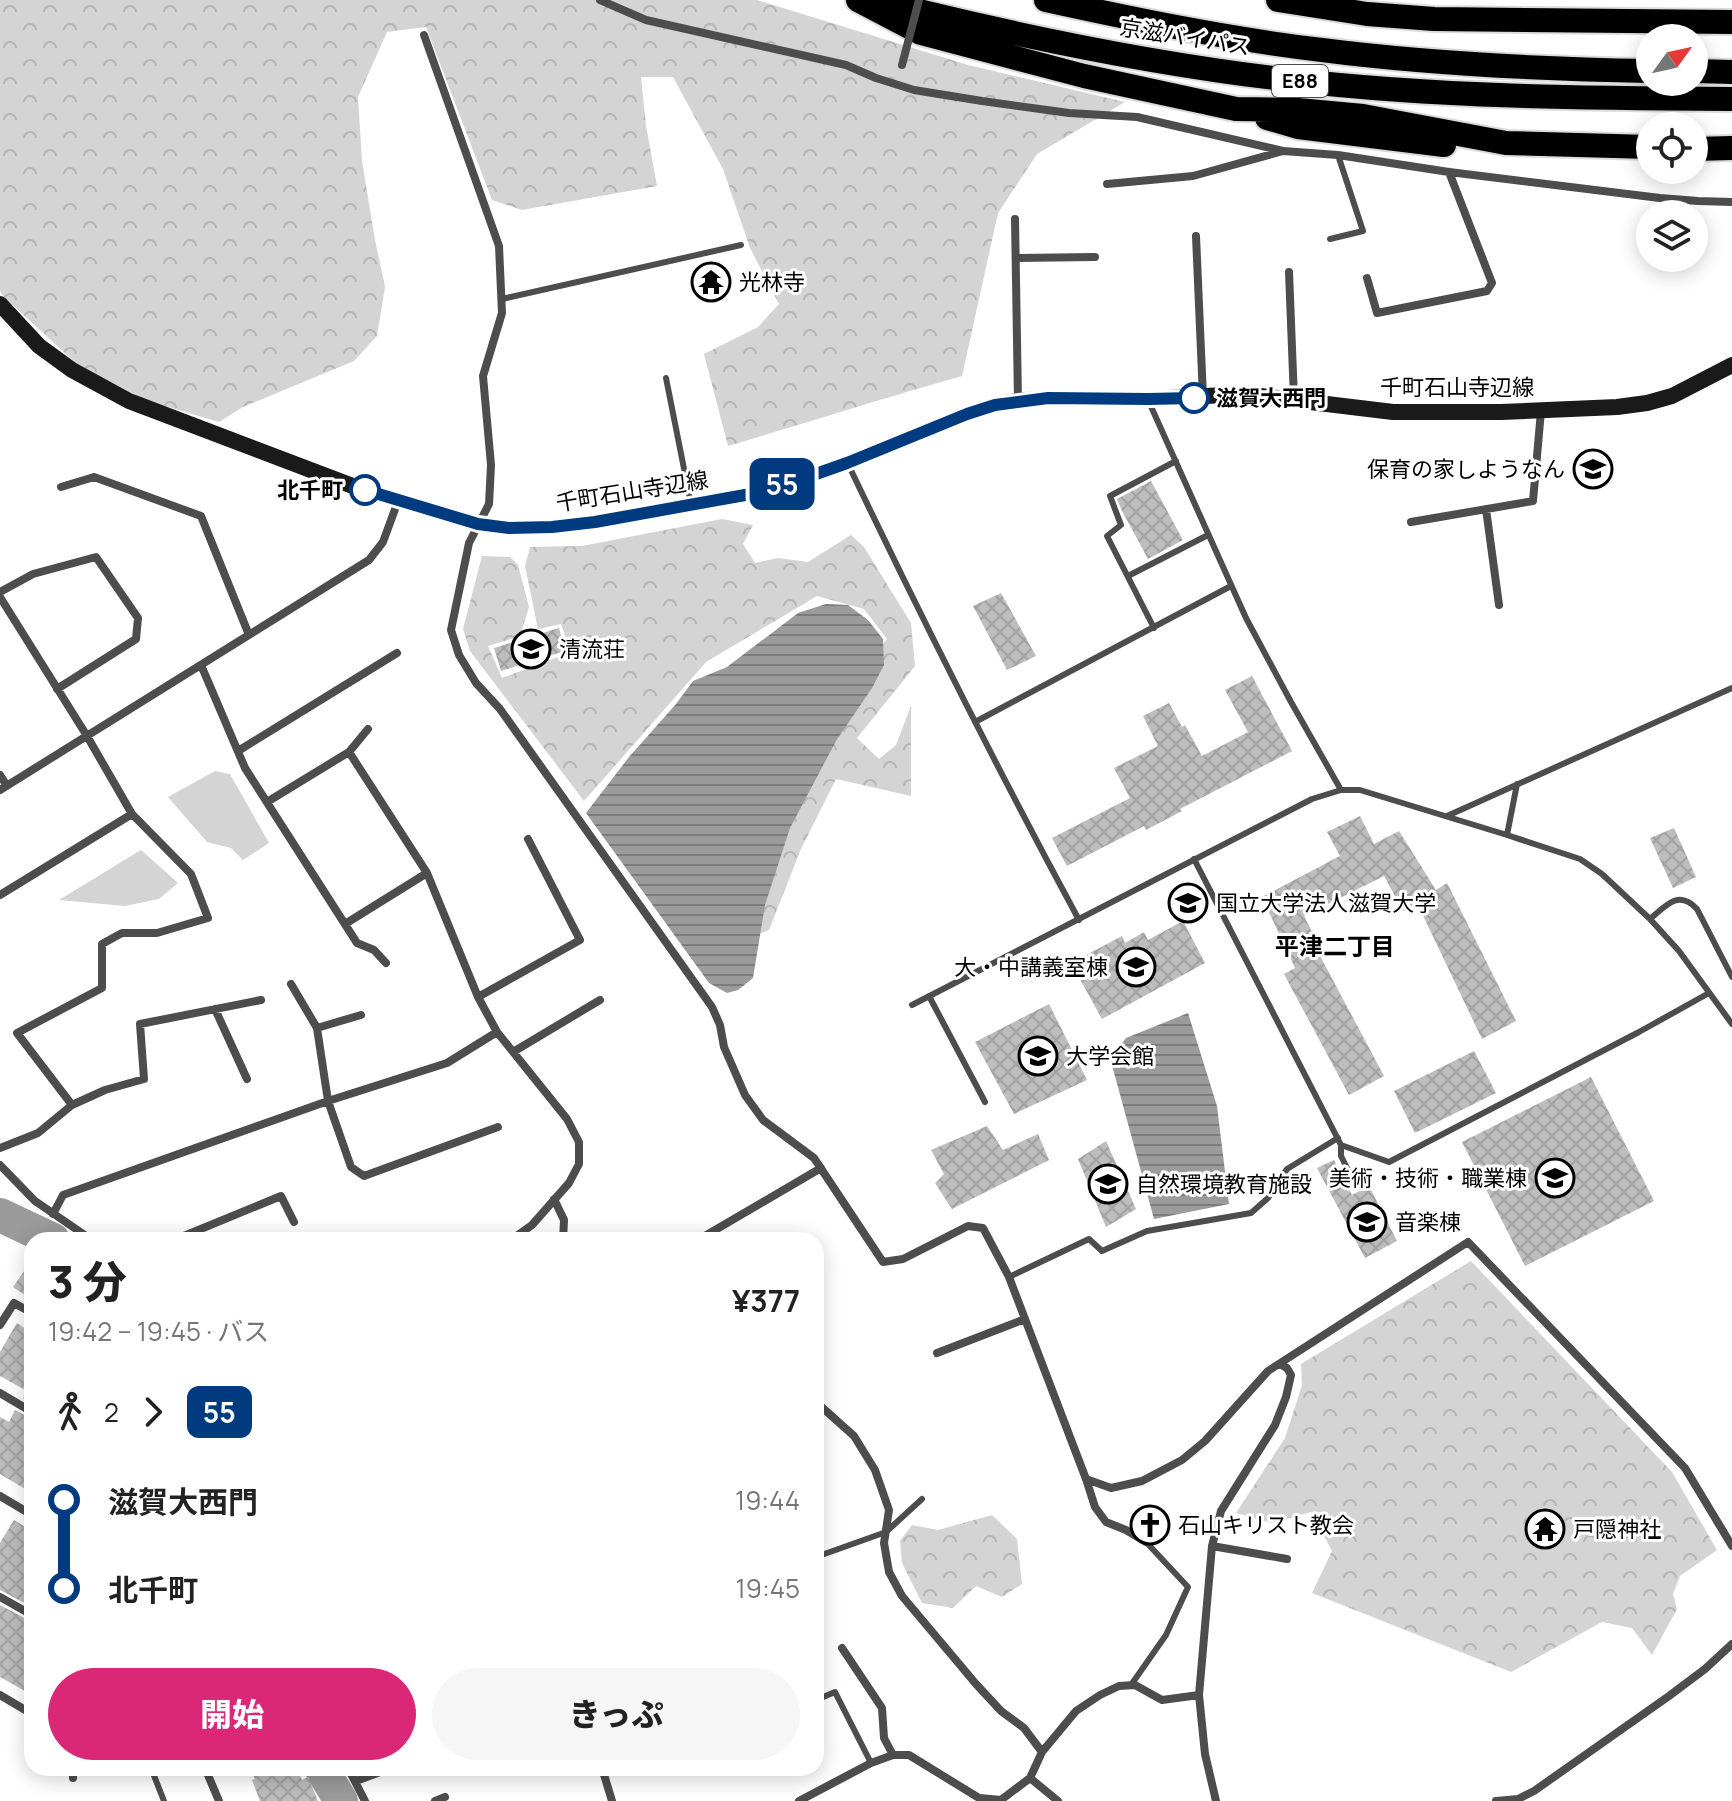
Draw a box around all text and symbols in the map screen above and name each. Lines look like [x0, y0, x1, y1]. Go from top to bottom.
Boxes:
street label: 京滋バイパス [1118, 12, 1252, 62]
north arrow [1636, 24, 1708, 96]
map controls [1636, 24, 1708, 272]
road number: E88 [1272, 65, 1328, 97]
button: locate [1636, 112, 1708, 184]
button: layers [1636, 200, 1708, 272]
temple icon: 光林寺 [690, 261, 732, 303]
place label: 光林寺 [739, 267, 805, 297]
street label: 千町石山寺辺線 [1380, 372, 1534, 402]
marker: 滋賀大西門 [1179, 383, 1209, 413]
place label: 滋賀大西門 [1216, 383, 1326, 413]
school or university icon: 保育の家しようなん [1572, 448, 1614, 490]
place label: 保育の家しようなん [1367, 454, 1565, 484]
line badge: 55 [746, 458, 818, 510]
street label: 千町石山寺辺線 [554, 464, 710, 518]
text: 55 [766, 465, 798, 503]
place label: 北千町 [277, 475, 343, 505]
marker: 北千町 [350, 475, 380, 505]
school or university icon: 清流荘 [510, 628, 552, 670]
place label: 清流荘 [559, 634, 625, 664]
school or university icon: 国立大学法人滋賀大学 [1167, 882, 1209, 924]
place label: 国立大学法人滋賀大学 [1216, 888, 1436, 918]
district label: 平津二丁目 [1275, 929, 1395, 962]
school or university icon: 大・中講義室棟 [1115, 946, 1157, 988]
place label: 大・中講義室棟 [954, 952, 1108, 982]
school or university icon: 大学会館 [1017, 1035, 1059, 1077]
place label: 大学会館 [1066, 1041, 1154, 1071]
school or university icon: 美術・技術・職業棟 [1534, 1157, 1576, 1199]
school or university icon: 自然環境教育施設 [1087, 1163, 1129, 1205]
place label: 美術・技術・職業棟 [1329, 1163, 1527, 1193]
place label: 自然環境教育施設 [1136, 1169, 1312, 1199]
school or university icon: 音楽棟 [1346, 1201, 1388, 1243]
place label: 音楽棟 [1395, 1207, 1461, 1237]
text: 3 分 [48, 1251, 127, 1311]
text: ¥377 [732, 1280, 800, 1321]
text: 19:42 – 19:45 · バス [48, 1313, 269, 1349]
icon: walk [48, 1390, 92, 1434]
icon: forward [131, 1390, 175, 1434]
text: 55 [203, 1393, 236, 1431]
text: 2 [104, 1394, 119, 1430]
text: 滋賀大西門 [108, 1481, 258, 1522]
text: 19:44 [735, 1482, 800, 1518]
church icon: 石山キリスト教会 [1129, 1504, 1171, 1546]
temple icon: 戸隠神社 [1524, 1508, 1566, 1550]
place label: 石山キリスト教会 [1178, 1510, 1354, 1540]
place label: 戸隠神社 [1573, 1514, 1661, 1544]
text: 北千町 [108, 1569, 198, 1610]
text: 19:45 [736, 1570, 800, 1606]
button: 開始 [48, 1668, 416, 1760]
button: きっぷ [432, 1668, 800, 1760]

